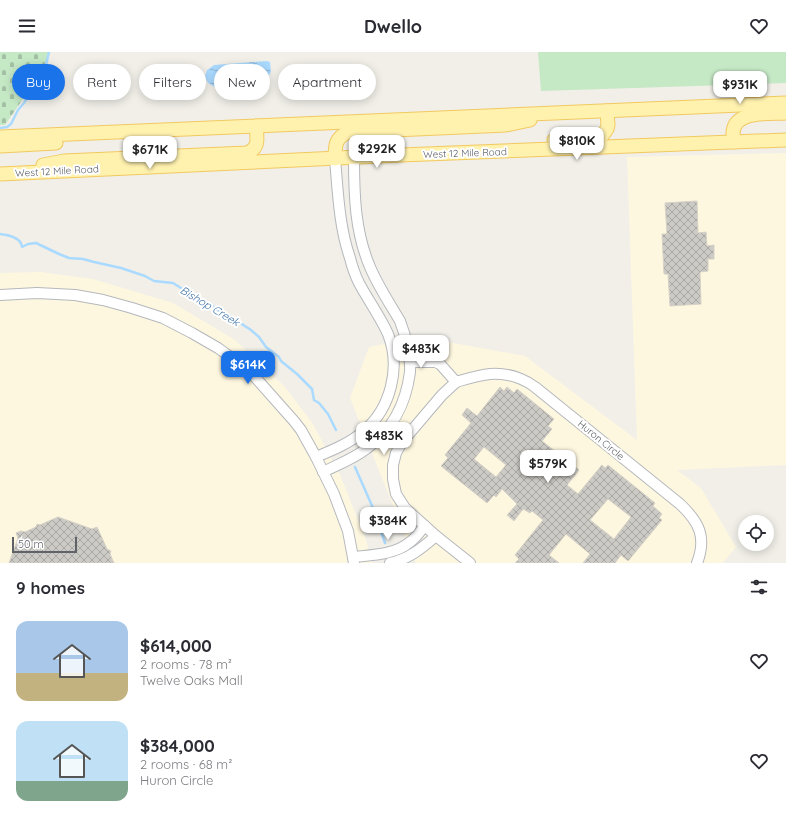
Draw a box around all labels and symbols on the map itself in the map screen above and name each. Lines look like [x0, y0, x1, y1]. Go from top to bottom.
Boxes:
pin: $931K [712, 71, 768, 105]
pin: $810K [549, 127, 605, 161]
pin: $292K [349, 135, 405, 169]
pin: $671K [122, 136, 178, 170]
street label: West 12 Mile Road [423, 145, 507, 161]
street label: West 12 Mile Road [15, 162, 99, 180]
water label: Bishop Creek [178, 283, 243, 330]
pin: $483K [393, 335, 449, 369]
pin: $614K [220, 351, 276, 385]
street label: Huron Circle [575, 417, 627, 463]
pin: $483K [356, 422, 412, 456]
pin: $579K [520, 450, 576, 484]
pin: $384K [360, 507, 416, 541]
scale bar [12, 535, 77, 554]

